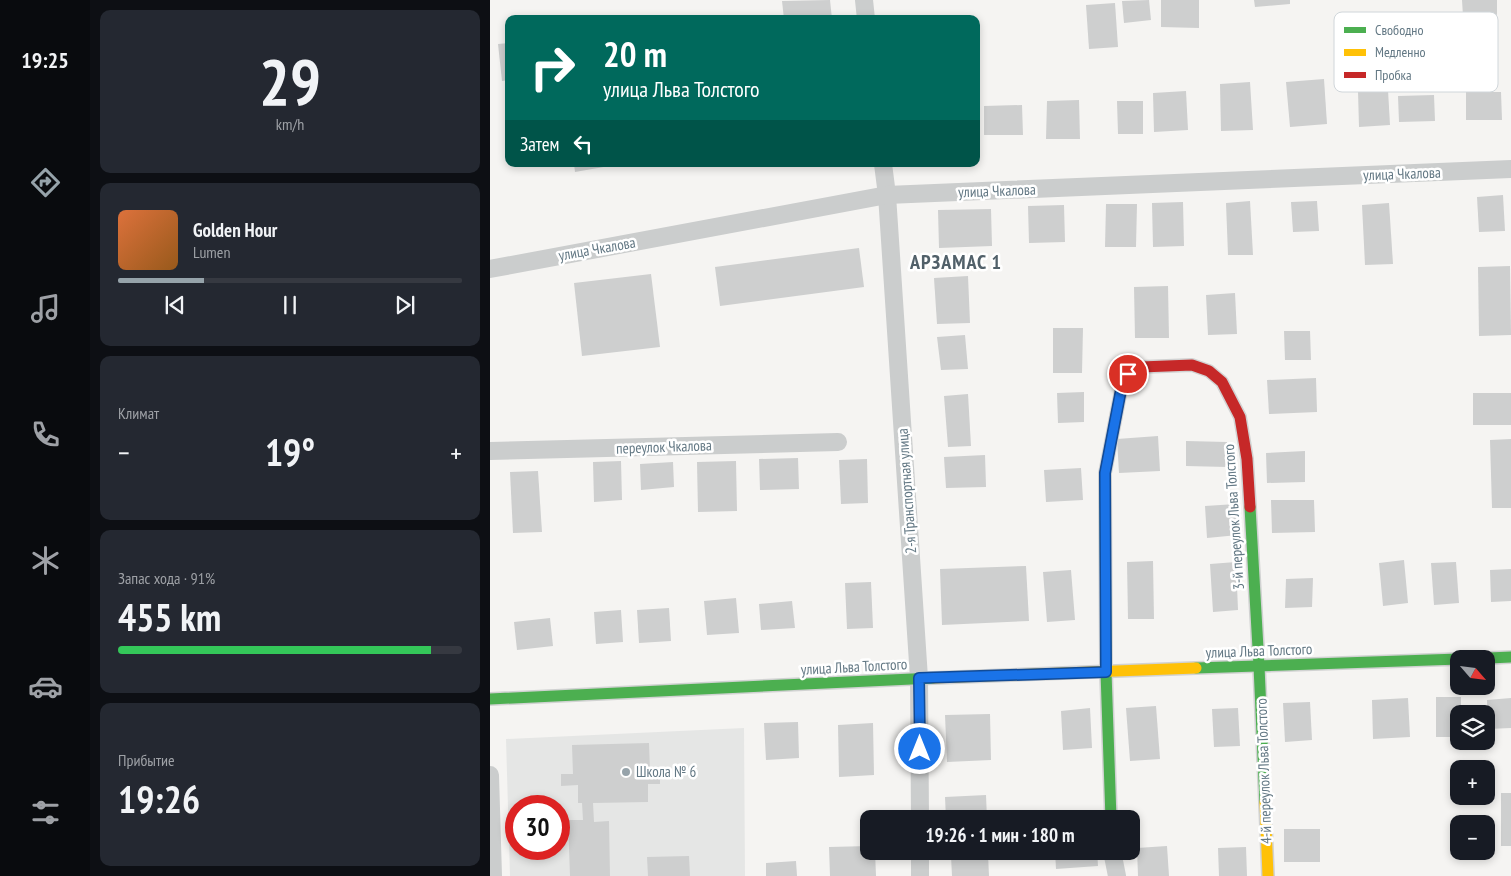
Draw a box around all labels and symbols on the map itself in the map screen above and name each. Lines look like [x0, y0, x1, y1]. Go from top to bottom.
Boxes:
legend [1334, 12, 1498, 92]
text: Свободно [1375, 21, 1423, 39]
text: Медленно [1375, 43, 1426, 61]
text: Пробка [1375, 66, 1412, 84]
street label: улица Чкалова [1363, 163, 1441, 184]
street label: улица Чкалова [958, 180, 1036, 201]
street label: улица Чкалова [557, 232, 637, 265]
district label: АРЗАМАС 1 [909, 249, 1002, 275]
pin [1107, 353, 1149, 395]
street label: 2-я Транспортная улица [893, 428, 920, 554]
street label: переулок Чкалова [616, 435, 712, 458]
street label: 3-й переулок Льва Толстого [1219, 444, 1248, 590]
street label: улица Льва Толстого [1205, 639, 1313, 662]
north arrow [1450, 650, 1495, 695]
street label: улица Льва Толстого [800, 654, 908, 679]
street label: 4-й переулок Льва Толстого [1251, 698, 1276, 844]
position arrow [893, 722, 945, 774]
place label: Школа № 6 [636, 762, 696, 781]
marker: Школа № 6 [620, 766, 632, 778]
speed limit sign: 30 [505, 795, 570, 860]

